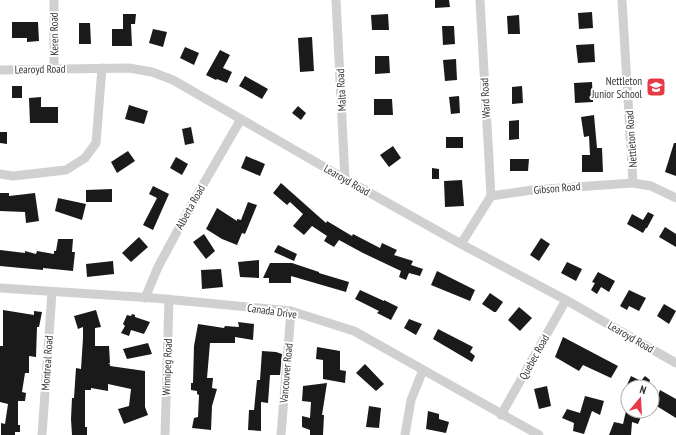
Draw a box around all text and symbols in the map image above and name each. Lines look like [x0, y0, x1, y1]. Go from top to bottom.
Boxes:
street label: Keren Road [47, 12, 61, 56]
street label: Learoyd Road [15, 62, 66, 76]
street label: Malta Road [333, 68, 349, 112]
place label: Nettleton Junior School [591, 74, 642, 101]
school or university icon: Nettleton Junior School [645, 76, 667, 98]
street label: Ward Road [477, 77, 493, 118]
street label: Nettleton Road [622, 110, 640, 168]
street label: Learoyd Road [322, 161, 373, 199]
street label: Gibson Road [533, 179, 581, 197]
street label: Alberta Road [172, 182, 208, 232]
street label: Canada Drive [246, 301, 298, 321]
street label: Learoyd Road [606, 318, 657, 356]
street label: Quebec Road [516, 332, 552, 382]
street label: Montreal Road [38, 335, 56, 391]
street label: Winnipeg Road [159, 338, 175, 396]
street label: Vancouver Road [276, 342, 296, 405]
north arrow [620, 379, 660, 419]
text: N [638, 382, 648, 397]

